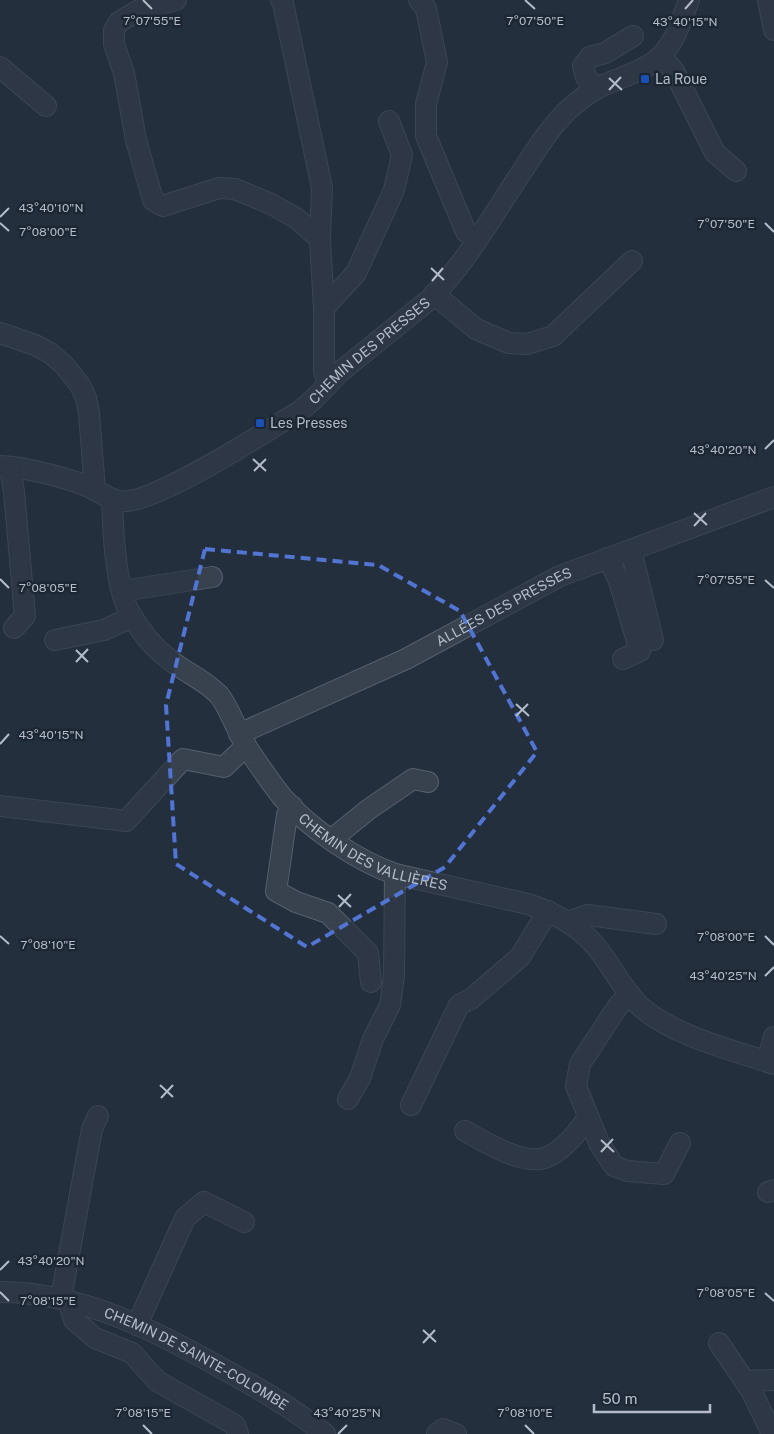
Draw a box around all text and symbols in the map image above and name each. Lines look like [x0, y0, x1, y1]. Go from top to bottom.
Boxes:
text: 7°07'55"E [123, 14, 181, 28]
text: 7°07'50"E [506, 14, 564, 28]
text: 43°40'15"N [652, 15, 718, 29]
place label: La Roue [655, 71, 707, 87]
marker: La Roue [639, 73, 651, 85]
text: 43°40'10"N [19, 201, 83, 215]
text: 7°07'50"E [697, 217, 755, 231]
text: 7°08'00"E [19, 225, 77, 239]
street label: CHEMIN DES PRESSES [306, 294, 433, 407]
place label: Les Presses [270, 415, 347, 431]
marker: Les Presses [254, 417, 266, 429]
text: 43°40'20"N [689, 443, 757, 457]
street label: ALLÉES DES PRESSES [433, 564, 574, 649]
text: 7°07'55"E [697, 573, 755, 587]
text: 7°08'05"E [19, 581, 77, 595]
text: 43°40'15"N [18, 728, 84, 742]
street label: CHEMIN DES VALLIÈRES [295, 810, 449, 894]
text: 7°08'00"E [697, 930, 755, 944]
text: 7°08'10"E [20, 938, 76, 952]
text: 43°40'25"N [689, 969, 757, 983]
text: 43°40'20"N [17, 1254, 85, 1268]
text: 7°08'05"E [697, 1286, 755, 1300]
text: 7°08'15"E [20, 1294, 76, 1308]
street label: CHEMIN DE SAINTE-COLOMBE [102, 1304, 291, 1413]
scale bar [594, 1382, 710, 1414]
text: 50 m [602, 1390, 637, 1407]
text: 7°08'15"E [115, 1406, 171, 1420]
text: 43°40'25"N [313, 1406, 381, 1420]
text: 7°08'10"E [497, 1406, 553, 1420]

